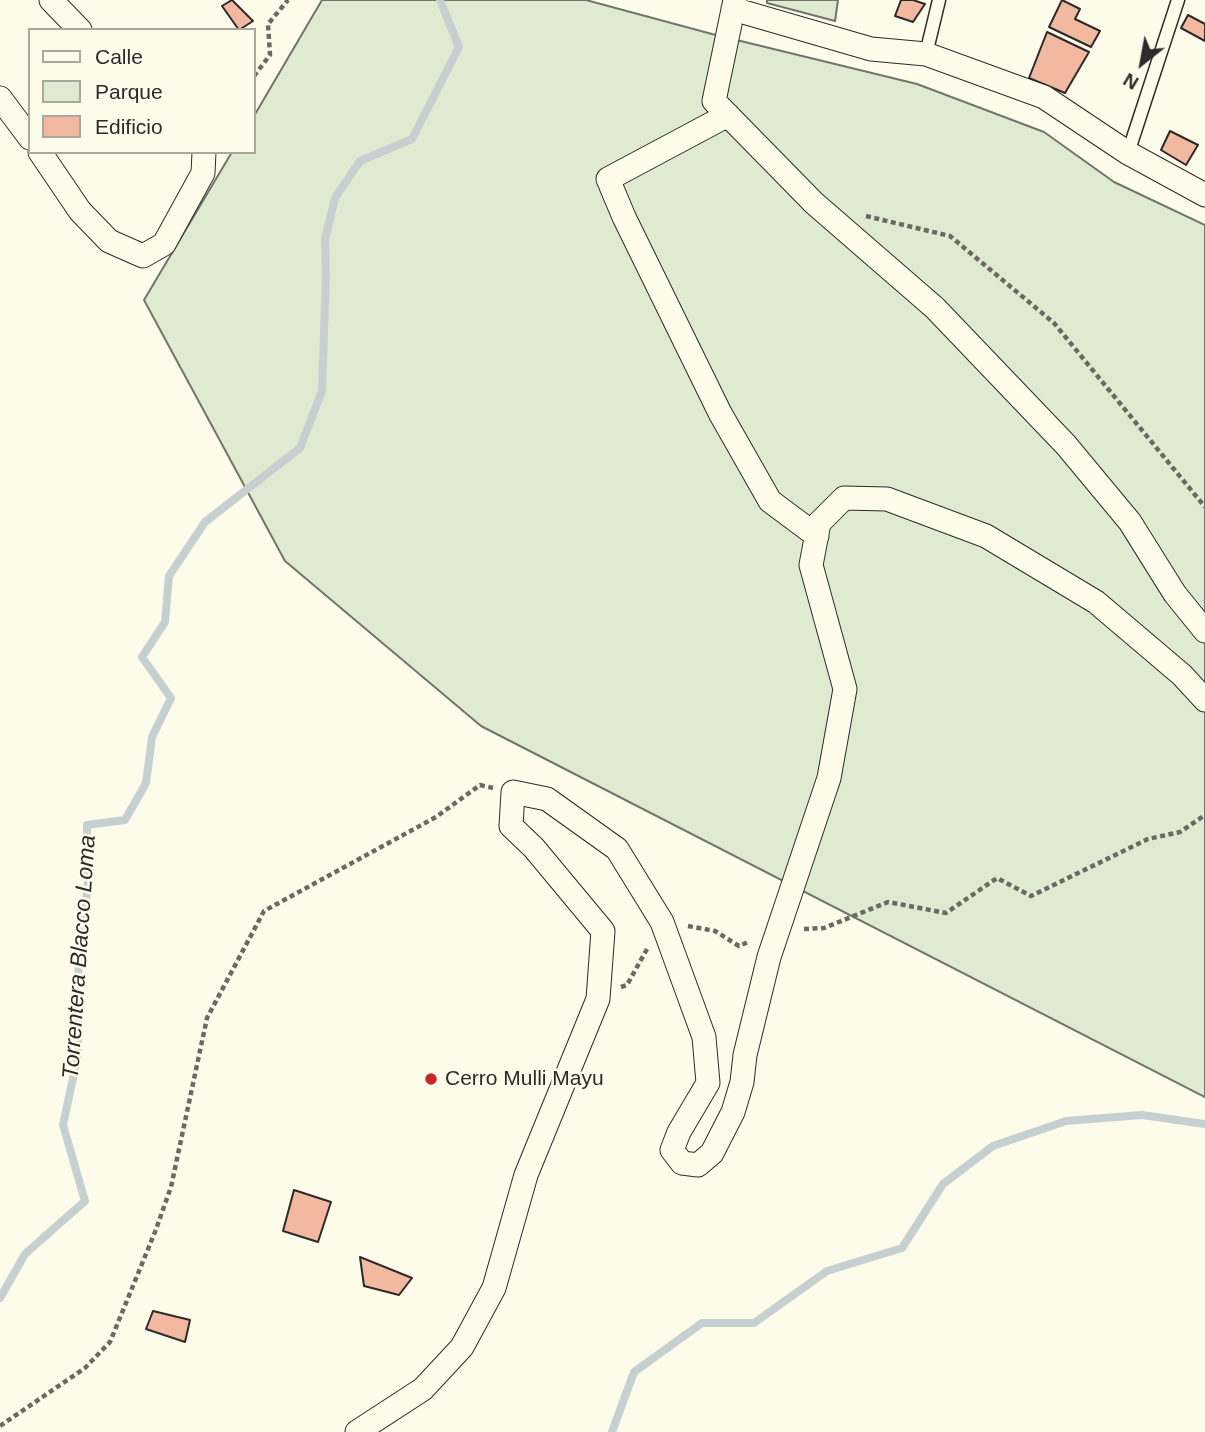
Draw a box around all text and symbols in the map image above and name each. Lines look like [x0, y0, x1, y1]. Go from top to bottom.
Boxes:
legend [28, 28, 256, 154]
north arrow [1107, 28, 1177, 98]
text: Calle [95, 45, 143, 68]
text: N [1120, 69, 1142, 94]
text: Parque [95, 80, 163, 103]
text: Edificio [95, 115, 163, 138]
water label: Torrentera Blacco Loma [58, 834, 102, 1080]
place label: Cerro Mulli Mayu [445, 1066, 604, 1092]
marker: Cerro Mulli Mayu [423, 1071, 439, 1087]

